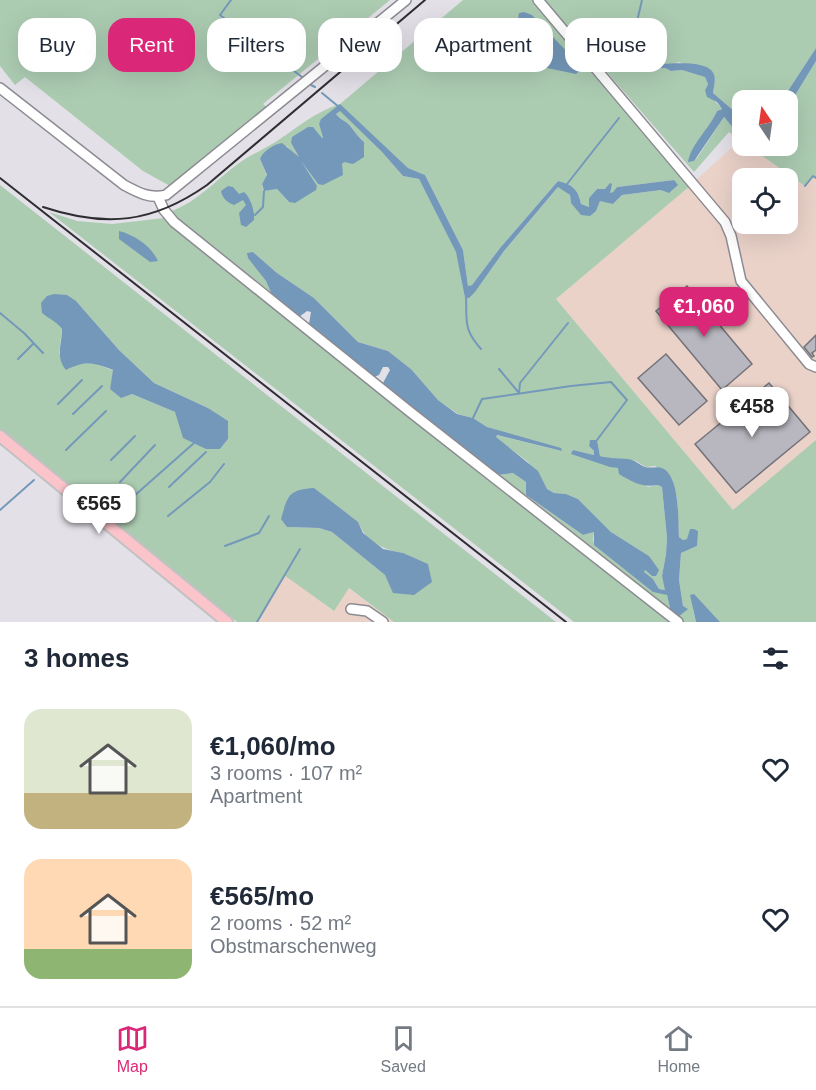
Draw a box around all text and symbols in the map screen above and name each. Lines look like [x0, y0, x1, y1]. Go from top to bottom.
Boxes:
chip: Buy [18, 18, 96, 72]
chip: Rent [108, 18, 195, 72]
chip: Filters [207, 18, 306, 72]
chip: New [318, 18, 402, 72]
chip: Apartment [414, 18, 553, 72]
chip: House [565, 18, 667, 72]
north arrow [732, 90, 798, 156]
map controls [732, 90, 798, 234]
button: locate [732, 168, 798, 234]
pin: €1,060 [655, 287, 753, 338]
text: €1,060 [673, 295, 735, 317]
pin: €458 [716, 387, 788, 438]
text: €458 [730, 395, 774, 417]
pin: €565 [63, 484, 135, 535]
text: €565 [77, 492, 121, 514]
icon: filters [759, 642, 792, 675]
text: 3 homes [24, 643, 130, 673]
text: €1,060/mo [210, 731, 336, 761]
icon: home [72, 733, 144, 805]
icon: heart [759, 753, 792, 786]
text: 3 rooms · 107 m² [210, 762, 362, 784]
text: Apartment [210, 785, 302, 807]
text: €565/mo [210, 881, 314, 911]
icon: home [72, 883, 144, 955]
icon: heart [759, 903, 792, 936]
text: 2 rooms · 52 m² [210, 912, 351, 934]
text: Obstmarschenweg [210, 935, 377, 957]
tab: Map [116, 1022, 149, 1076]
tab: Saved [380, 1022, 426, 1076]
tab: Home [657, 1022, 700, 1076]

